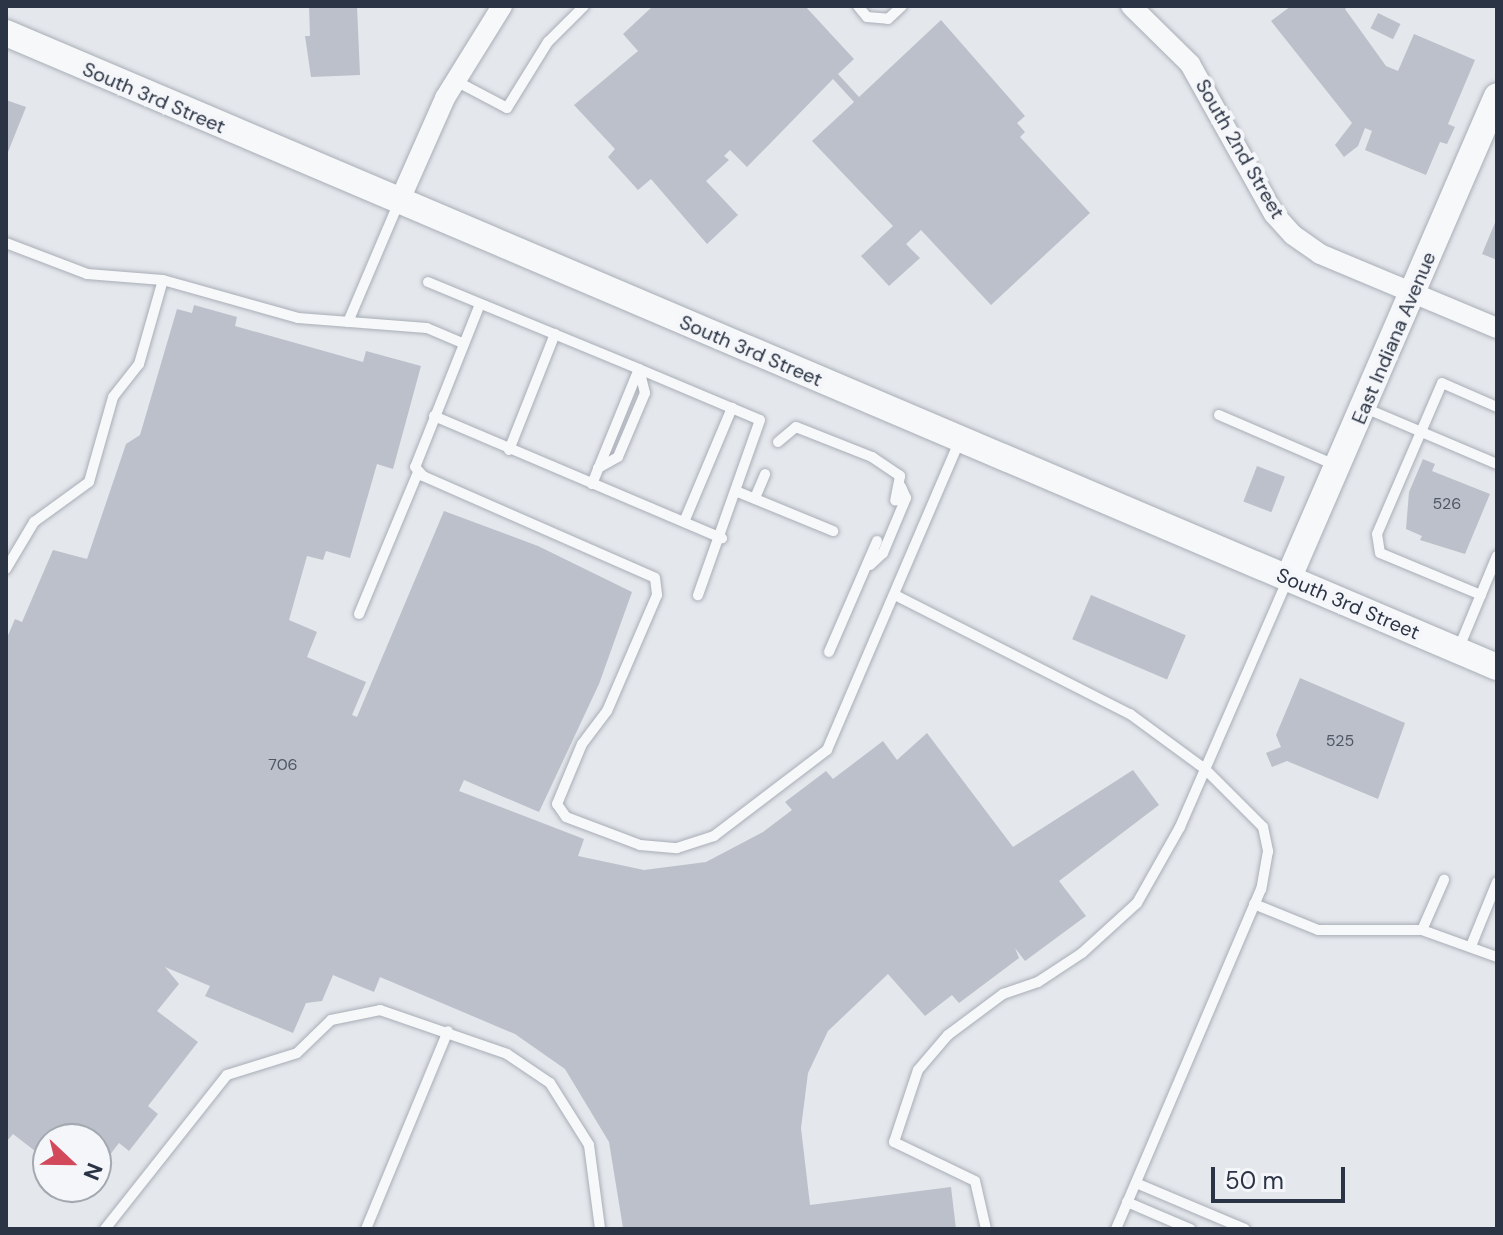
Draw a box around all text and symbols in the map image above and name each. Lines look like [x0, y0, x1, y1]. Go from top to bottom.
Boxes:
street label: South 3rd Street [79, 57, 229, 139]
street label: South 2nd Street [1190, 75, 1290, 223]
street label: East Indiana Avenue [1347, 248, 1441, 428]
street label: South 3rd Street [676, 310, 826, 392]
house number: 526 [1433, 494, 1461, 514]
street label: South 3rd Street [1273, 563, 1423, 645]
house number: 525 [1326, 731, 1354, 751]
house number: 706 [268, 755, 298, 775]
north arrow [32, 1123, 112, 1203]
scale bar [1215, 1151, 1349, 1201]
text: N [76, 1159, 109, 1184]
text: 50 m [1225, 1165, 1284, 1196]

